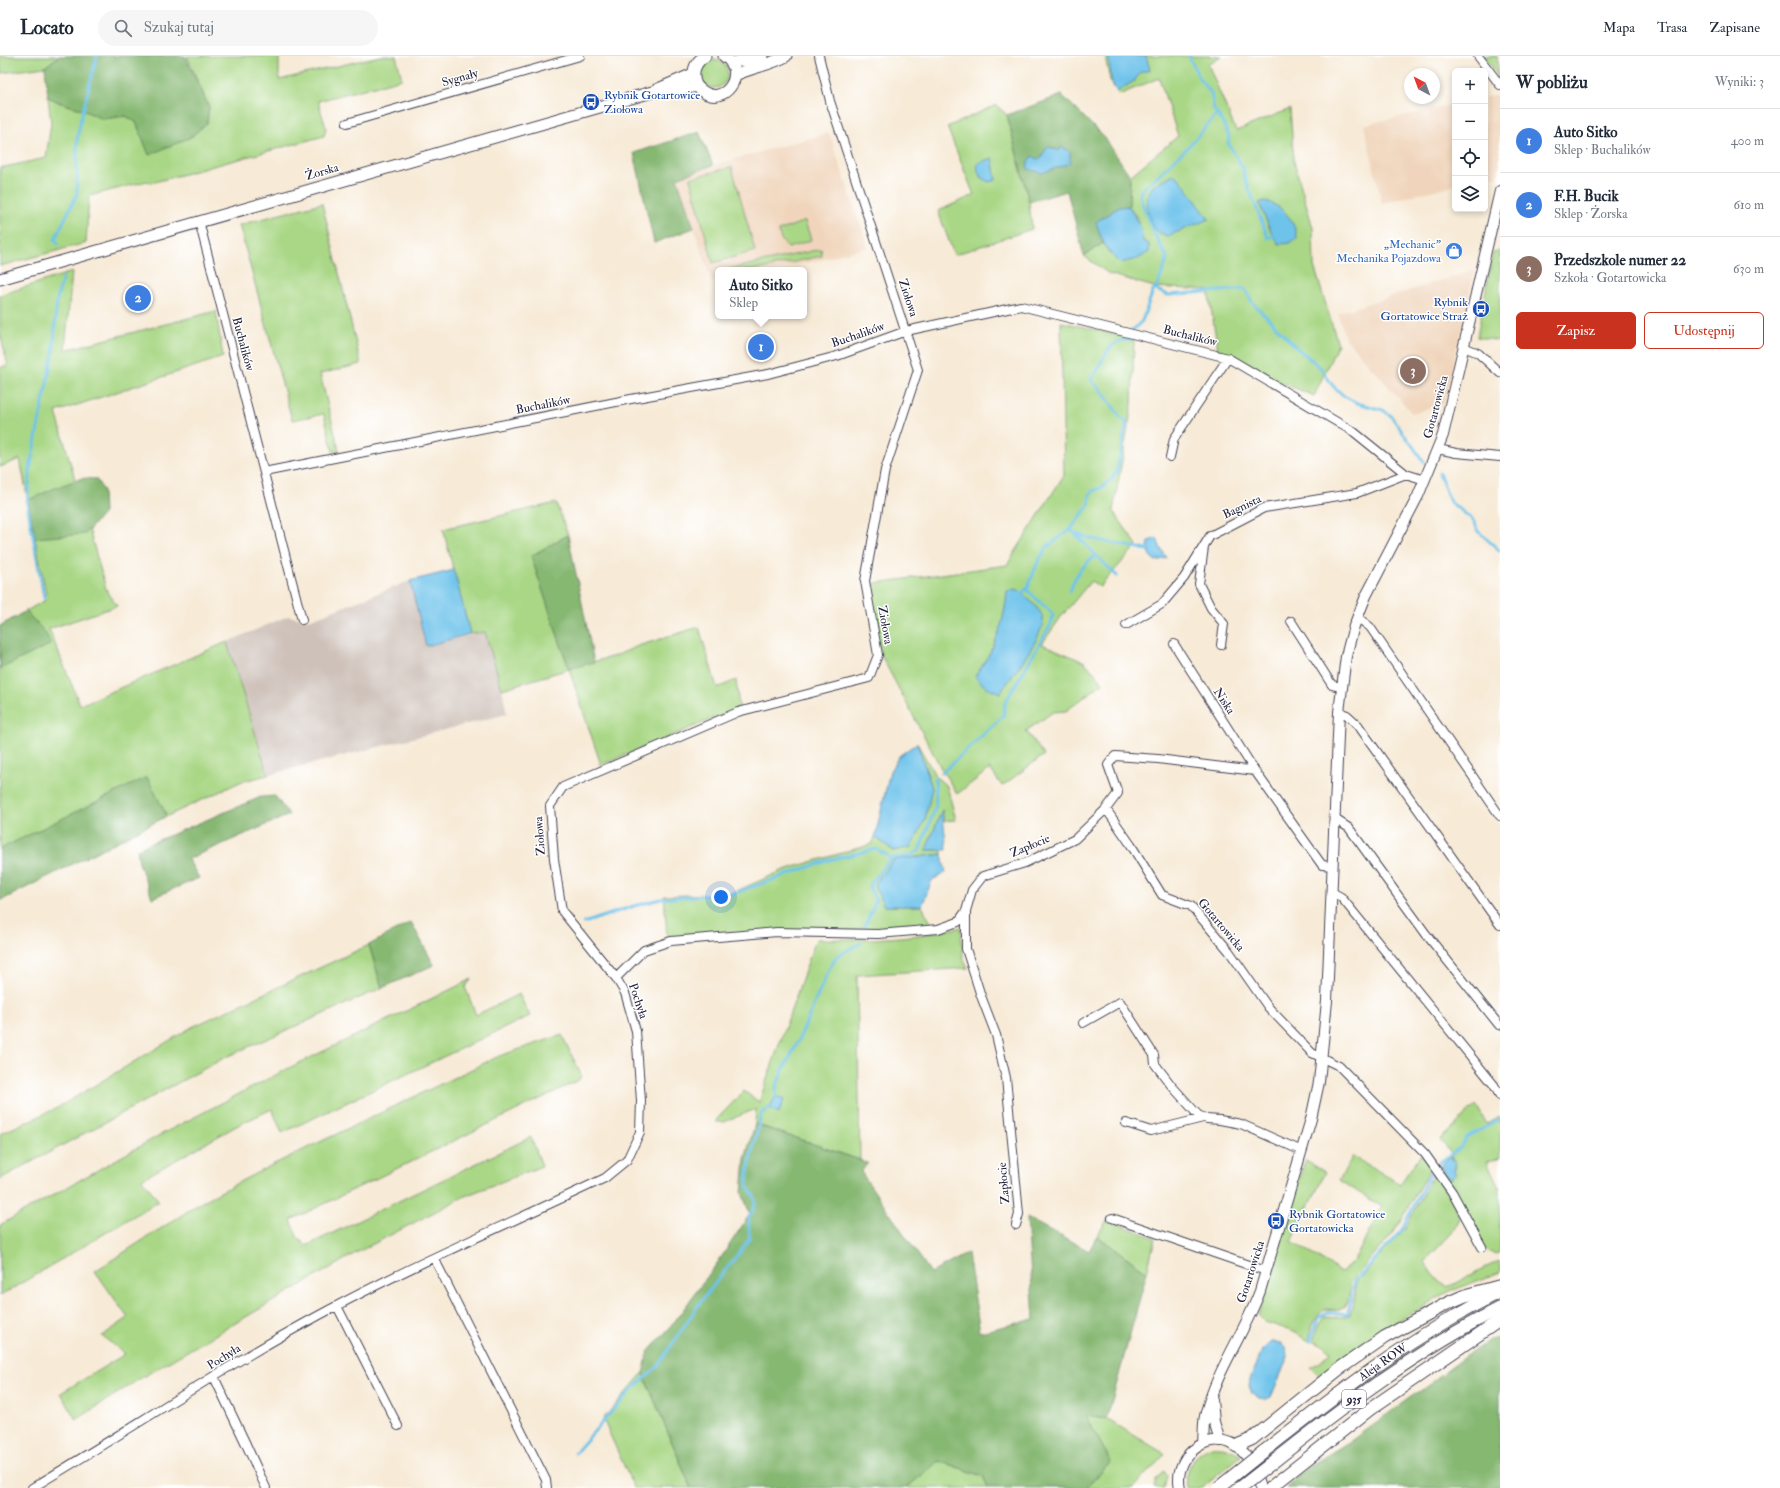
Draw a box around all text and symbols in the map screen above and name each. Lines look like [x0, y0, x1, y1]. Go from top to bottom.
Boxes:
search box [98, 10, 378, 46]
text: Locato [20, 16, 74, 40]
icon: search [112, 17, 134, 39]
text: Szukaj tutaj [144, 18, 214, 37]
text: Mapa [1603, 19, 1635, 36]
text: Trasa [1657, 19, 1687, 36]
text: Zapisane [1709, 19, 1760, 36]
street label: Sygnały [440, 65, 481, 90]
north arrow [1404, 68, 1440, 104]
map controls [1452, 68, 1488, 212]
button: + [1452, 68, 1488, 104]
text: W pobliżu [1516, 72, 1588, 93]
text: Wyniki: 3 [1715, 74, 1764, 90]
place label: Rybnik Gotartowice Ziołowa [604, 88, 700, 117]
bus stop icon: Rybnik Gotartowice Ziołowa [581, 92, 601, 112]
button: − [1452, 104, 1488, 140]
text: Auto Sitko [1554, 123, 1618, 142]
text: 1 [1527, 133, 1531, 149]
text: 400 m [1731, 133, 1764, 149]
button: locate [1452, 140, 1488, 176]
text: Sklep · Buchalików [1554, 142, 1650, 158]
street label: Żorska [303, 159, 341, 184]
button: layers [1452, 176, 1488, 212]
text: F.H. Bucik [1554, 187, 1619, 206]
text: 2 [1526, 197, 1532, 213]
text: 610 m [1733, 197, 1764, 213]
text: Sklep · Żorska [1554, 206, 1628, 222]
place label: „Mechanic” Mechanika Pojazdowa [1336, 237, 1442, 266]
shop icon: „Mechanic” Mechanika Pojazdowa [1444, 241, 1464, 261]
text: Przedszkole numer 22 [1554, 251, 1686, 270]
text: 3 [1527, 261, 1532, 277]
text: 630 m [1733, 261, 1764, 277]
popup [715, 267, 807, 319]
text: Szkoła · Gotartowicka [1554, 270, 1666, 286]
text: Auto Sitko [729, 276, 793, 295]
street label: Ziołowa [895, 277, 921, 320]
pin: 2 [125, 283, 151, 313]
text: Sklep [729, 295, 758, 311]
place label: Rybnik Gortatowice Straż [1381, 295, 1468, 324]
bus stop icon: Rybnik Gortatowice Straż [1471, 299, 1491, 319]
button: Zapisz [1516, 312, 1636, 349]
button: Udostępnij [1644, 312, 1764, 349]
street label: Buchalików [229, 315, 258, 373]
street label: Buchalików [830, 319, 887, 351]
street label: Buchalików [1161, 322, 1219, 350]
pin: 1 [748, 332, 774, 362]
pin: 3 [1400, 356, 1426, 386]
street label: Gotartowicka [1420, 373, 1452, 440]
street label: Buchalików [515, 392, 572, 418]
street label: Bagnista [1220, 491, 1265, 522]
street label: Ziołowa [874, 605, 896, 646]
street label: Niska [1210, 685, 1239, 718]
street label: Ziołowa [531, 815, 549, 856]
street label: Zapłocie [1008, 831, 1052, 861]
your location [711, 887, 731, 907]
street label: Gotartowicka [1194, 895, 1248, 955]
street label: Pochyła [625, 981, 651, 1022]
street label: Zapłocie [995, 1162, 1013, 1204]
place label: Rybnik Gortatowice Gortatowicka [1289, 1207, 1385, 1236]
bus stop icon: Rybnik Gortatowice Gortatowicka [1266, 1211, 1286, 1231]
street label: Gotartowicka [1234, 1238, 1268, 1305]
street label: Aleja ROW [1355, 1339, 1411, 1385]
street label: Pochyła [204, 1340, 244, 1373]
road number: 935 [1342, 1390, 1366, 1408]

